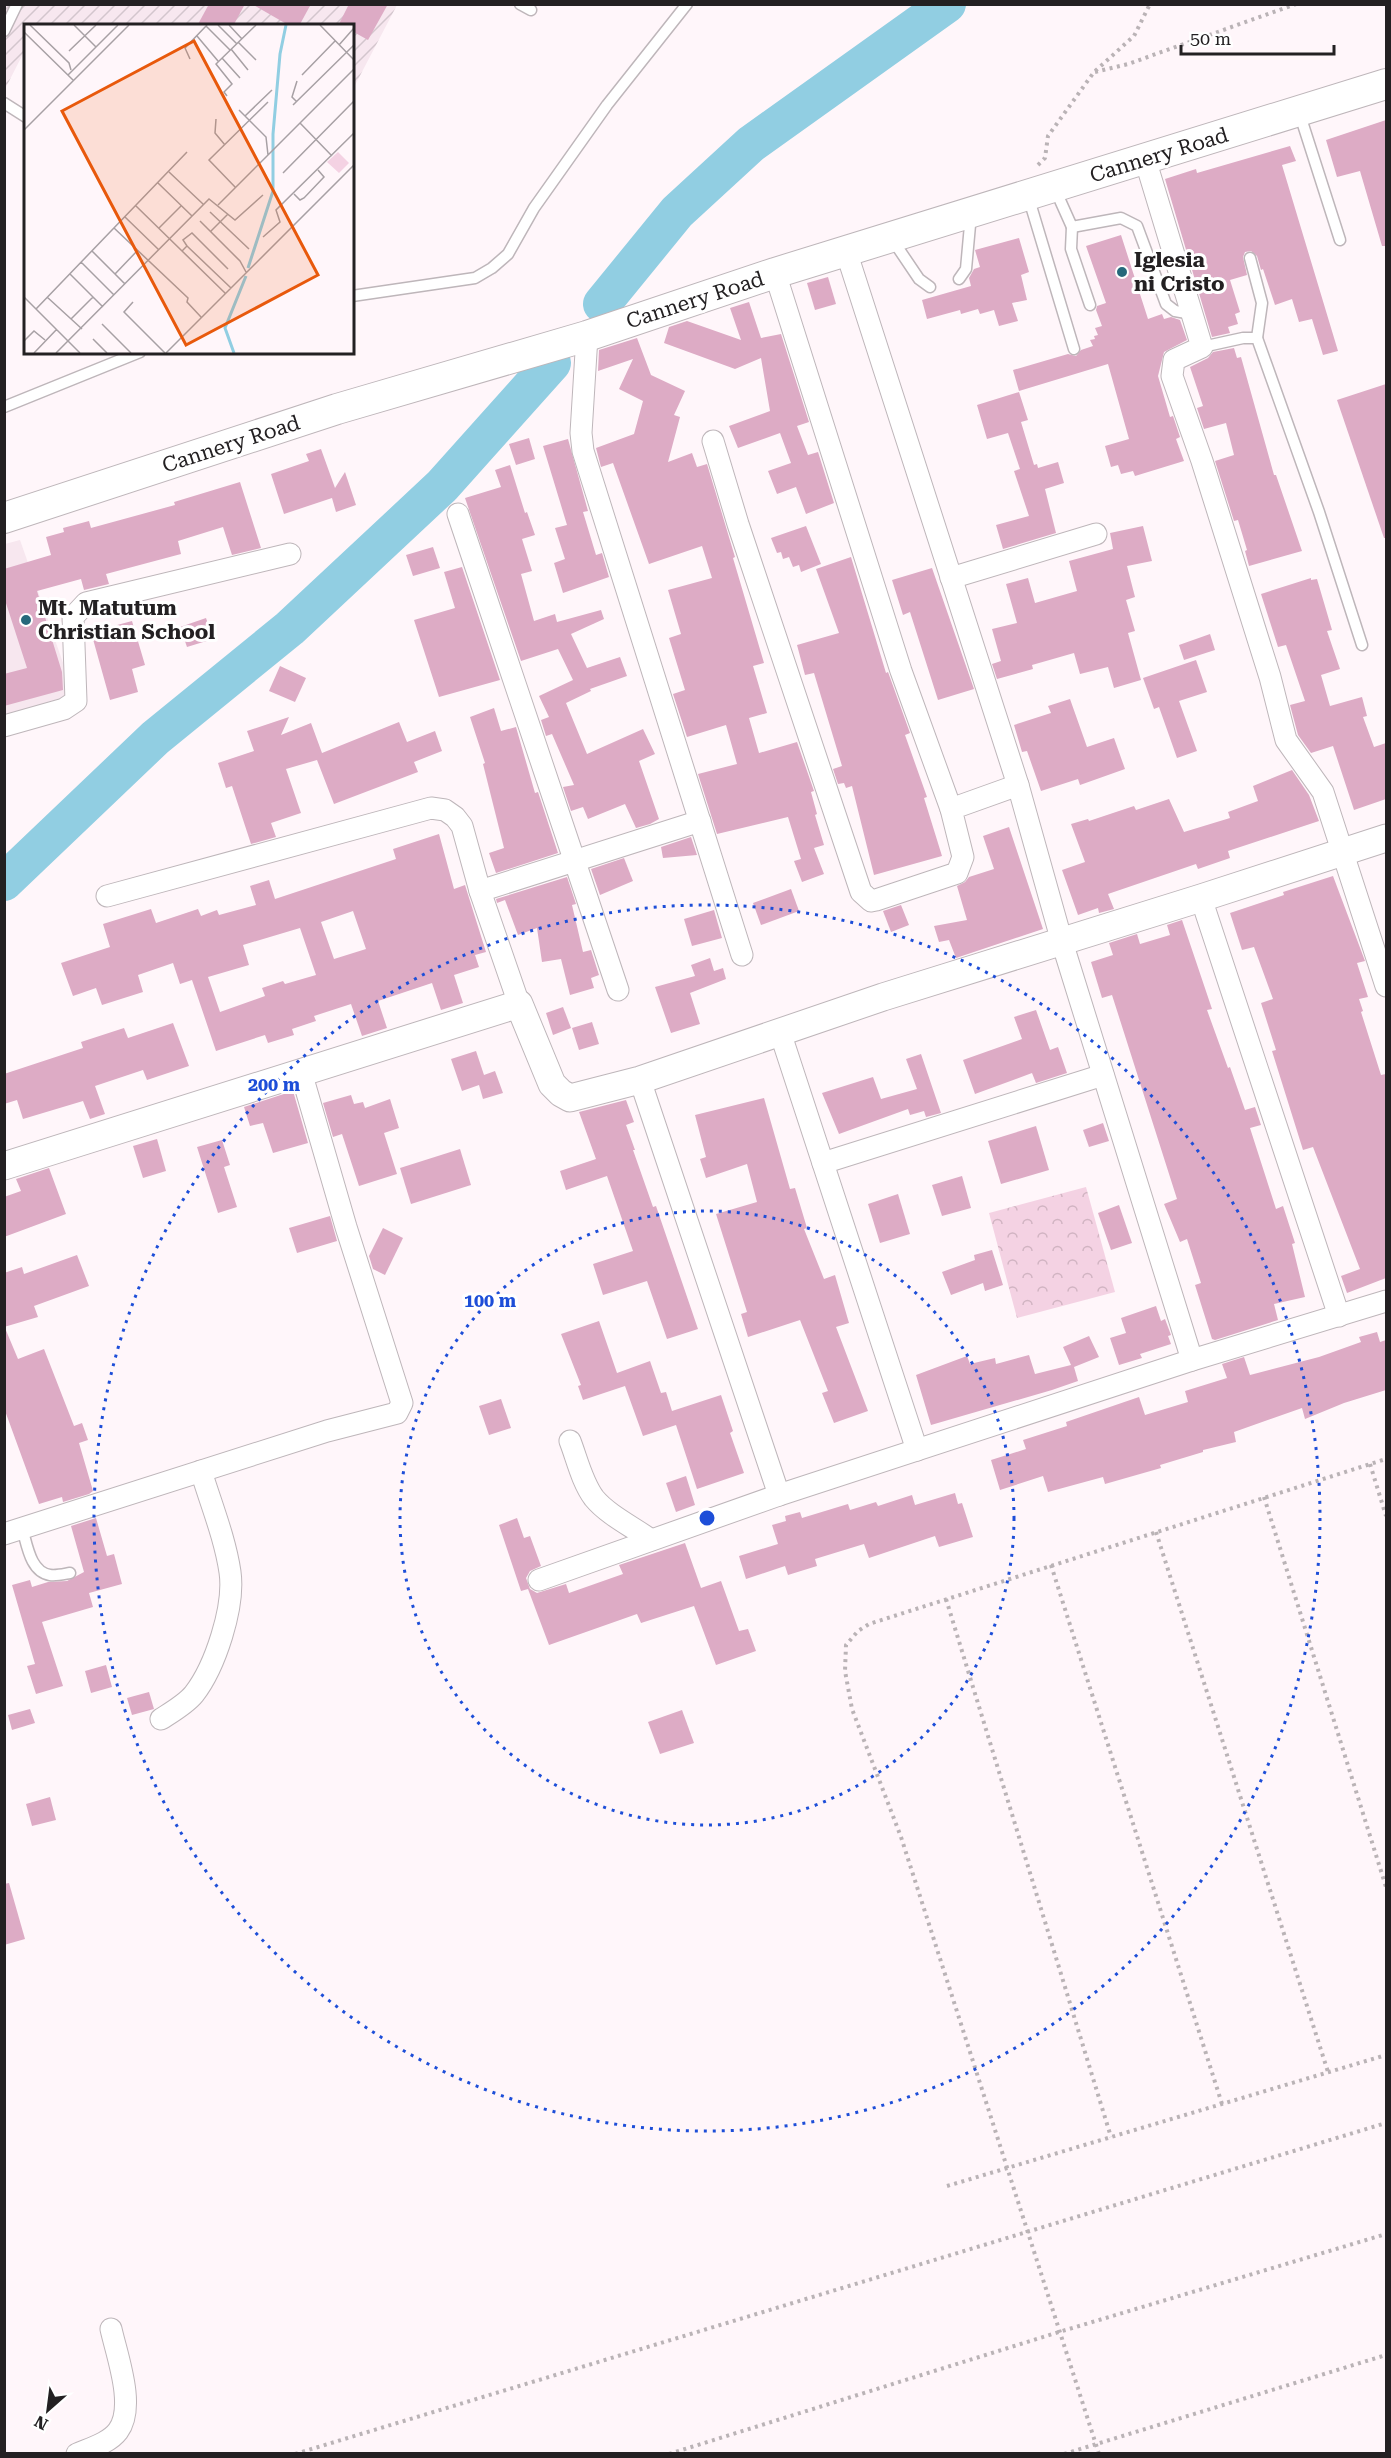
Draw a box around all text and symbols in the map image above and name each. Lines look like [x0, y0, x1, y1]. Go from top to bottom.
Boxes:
scale bar [1181, 18, 1334, 56]
inset map [24, 24, 354, 354]
text: 50 m [1190, 28, 1231, 49]
street label: Cannery Road [1087, 122, 1232, 187]
place label: Iglesia ni Cristo [1134, 248, 1224, 296]
marker: Iglesia ni Cristo [1115, 265, 1129, 279]
street label: Cannery Road [623, 266, 767, 334]
street label: Cannery Road [159, 410, 303, 478]
place label: Mt. Matutum Christian School [38, 596, 215, 644]
marker: Mt. Matutum Christian School [19, 613, 33, 627]
text: 200 m [248, 1074, 301, 1095]
text: 100 m [464, 1290, 517, 1311]
centre of rings [697, 1508, 717, 1528]
north arrow [18, 2380, 78, 2440]
text: N [31, 2412, 51, 2434]

